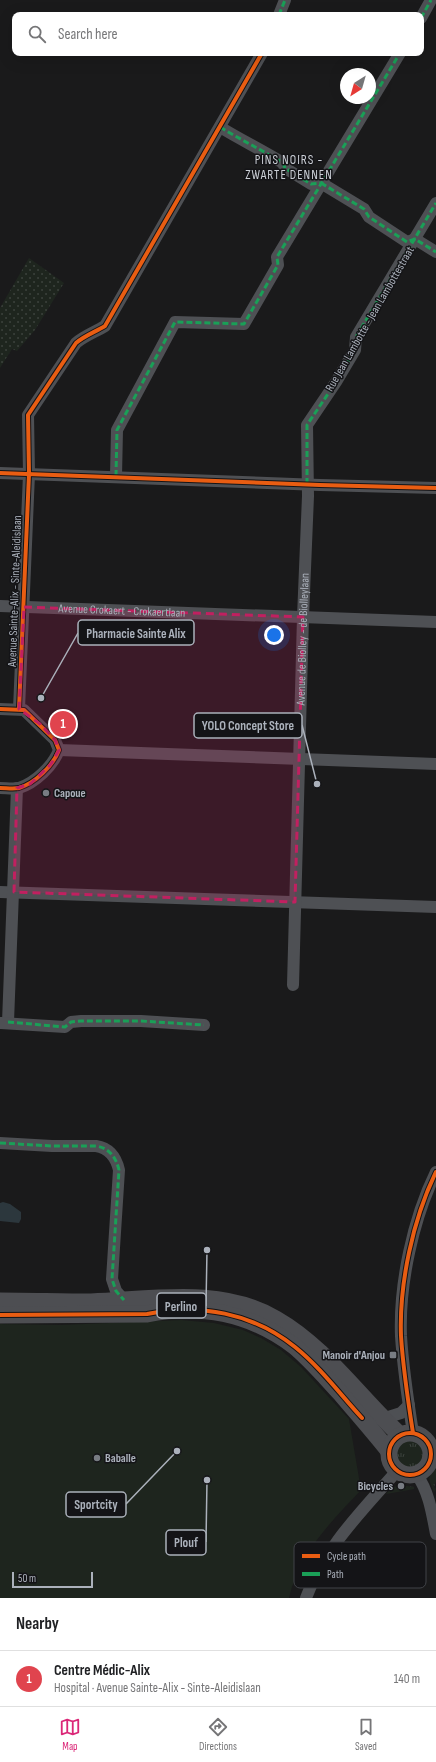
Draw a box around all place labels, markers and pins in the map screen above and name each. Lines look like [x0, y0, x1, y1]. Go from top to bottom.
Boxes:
callout: Pharmacie Sainte Alix [78, 620, 194, 645]
pin: 1 [50, 709, 76, 739]
callout: YOLO Concept Store [194, 713, 302, 738]
place label: Capoue [54, 786, 86, 801]
marker: Capoue [41, 788, 51, 798]
callout: Perlino [157, 1293, 206, 1318]
place label: Manoir d'Anjou [322, 1348, 385, 1363]
marker: Manoir d'Anjou [388, 1350, 398, 1360]
place label: Baballe [105, 1451, 136, 1466]
marker: Baballe [92, 1453, 102, 1463]
place label: Bicycles [358, 1479, 393, 1494]
marker: Bicycles [396, 1481, 406, 1491]
callout: Sportcity [66, 1492, 126, 1517]
callout: Plouf [166, 1530, 206, 1555]

